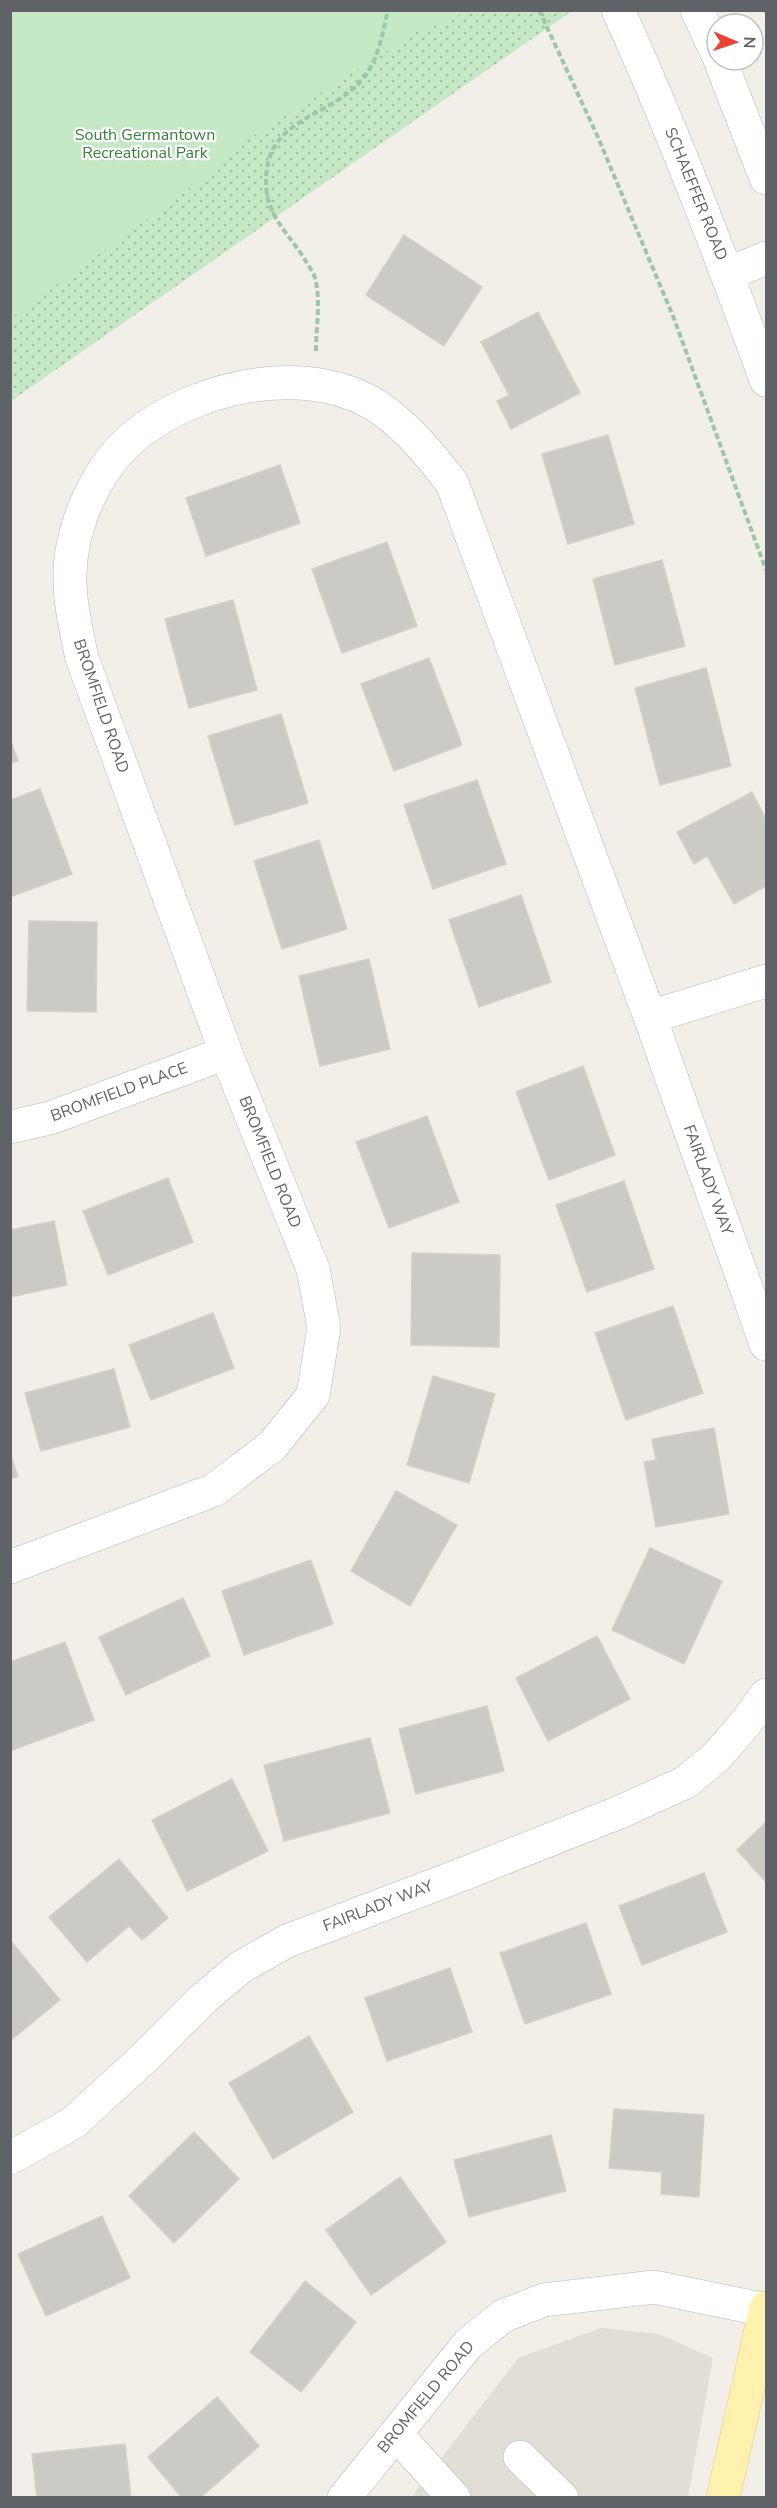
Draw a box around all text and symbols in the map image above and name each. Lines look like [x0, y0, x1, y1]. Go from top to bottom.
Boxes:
north arrow [705, 12, 765, 72]
text: N [738, 36, 760, 49]
park label: South Germantown Recreational Park [75, 124, 215, 164]
street label: SCHAEFFER ROAD [659, 124, 733, 264]
street label: BROMFIELD ROAD [68, 636, 134, 776]
street label: BROMFIELD PLACE [47, 1057, 191, 1127]
street label: BROMFIELD ROAD [233, 1093, 307, 1231]
street label: FAIRLADY WAY [678, 1122, 738, 1239]
street label: FAIRLADY WAY [320, 1875, 437, 1937]
street label: BROMFIELD ROAD [372, 2336, 480, 2458]

